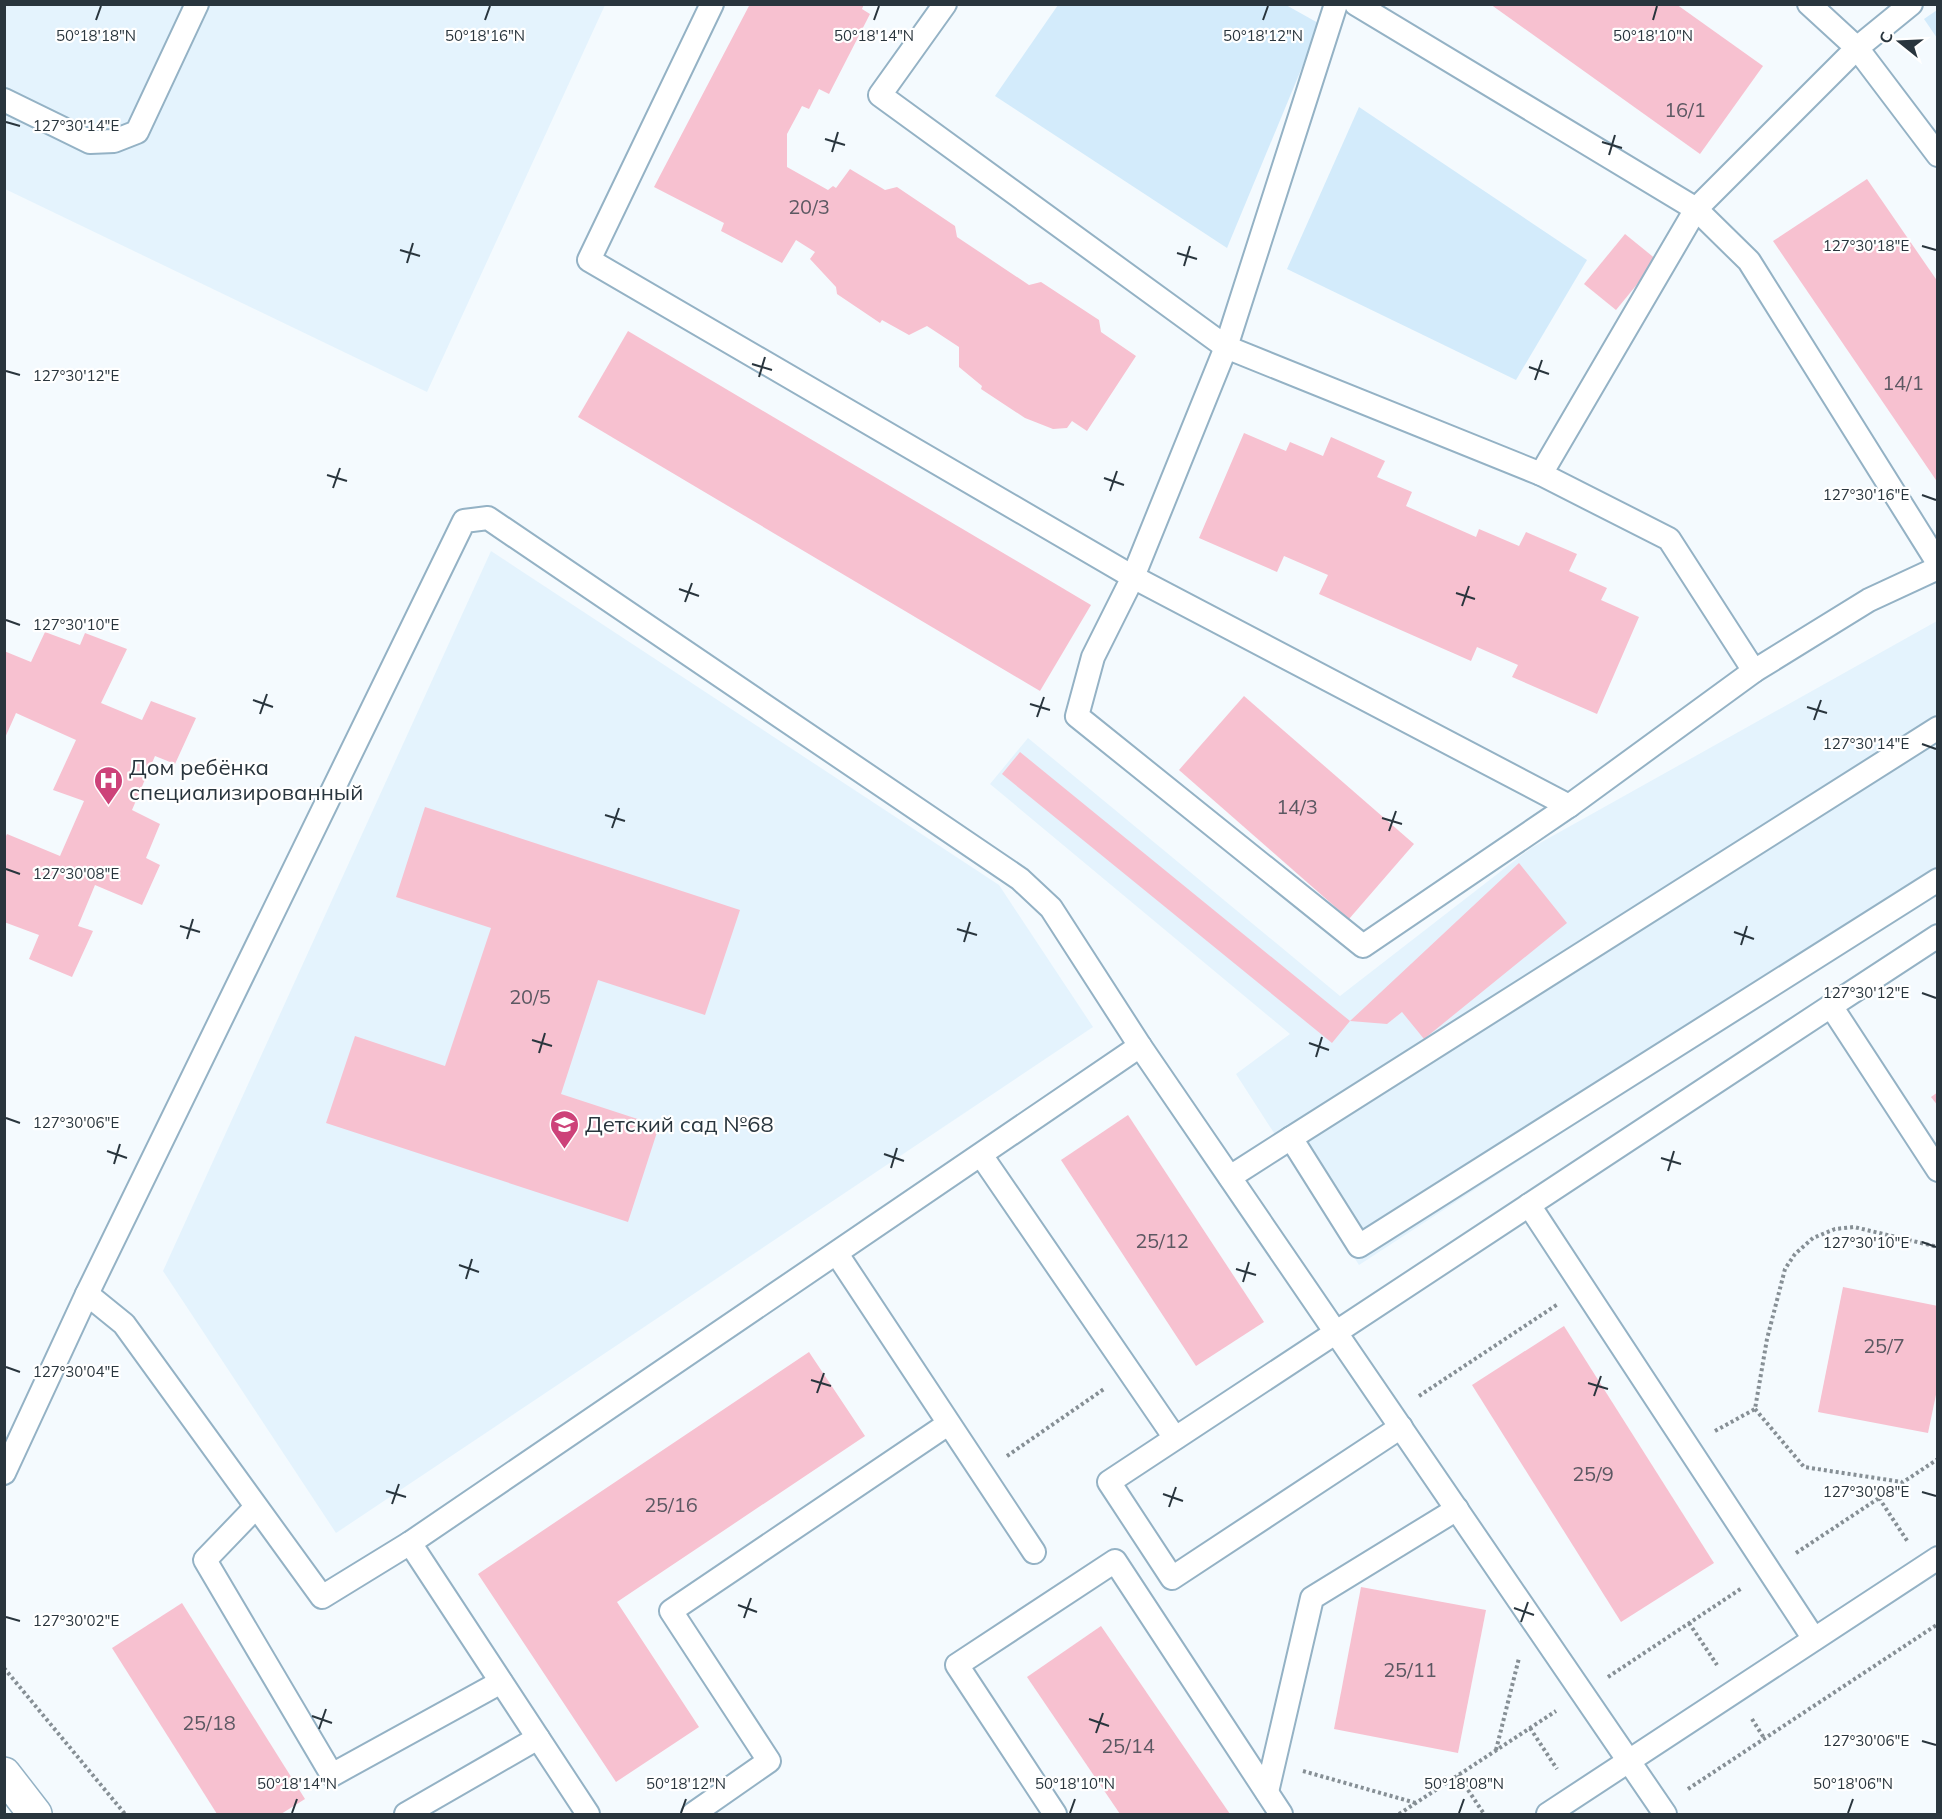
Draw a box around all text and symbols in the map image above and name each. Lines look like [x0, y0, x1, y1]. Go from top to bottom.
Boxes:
north arrow [1870, 12, 1930, 72]
text: 50°18'18"N [56, 26, 136, 45]
text: 50°18'16"N [445, 26, 525, 45]
text: 50°18'14"N [834, 26, 914, 45]
text: 50°18'12"N [1223, 26, 1303, 45]
text: 50°18'10"N [1613, 26, 1693, 45]
text: С [1875, 29, 1897, 46]
house number: 16/1 [1664, 97, 1706, 122]
text: 127°30'14"E [33, 116, 119, 135]
house number: 20/3 [788, 194, 830, 219]
text: 127°30'18"E [1823, 236, 1909, 255]
text: 127°30'12"E [33, 366, 119, 385]
house number: 14/1 [1882, 370, 1924, 395]
text: 127°30'16"E [1823, 485, 1909, 504]
text: 127°30'10"E [33, 615, 119, 634]
text: 127°30'14"E [1823, 734, 1909, 753]
place label: Дом ребёнка специализированный [129, 753, 363, 806]
hospital icon: Дом ребёнка специализированный [92, 764, 124, 806]
house number: 14/3 [1276, 794, 1318, 819]
text: 127°30'08"E [33, 864, 119, 883]
text: 127°30'12"E [1823, 983, 1909, 1002]
house number: 20/5 [509, 984, 551, 1009]
school or university icon: Детский сад №68 [548, 1108, 580, 1150]
place label: Детский сад №68 [585, 1110, 774, 1138]
text: 127°30'06"E [33, 1113, 119, 1132]
house number: 25/12 [1135, 1228, 1189, 1253]
text: 127°30'10"E [1823, 1233, 1909, 1252]
house number: 25/7 [1863, 1333, 1905, 1358]
text: 127°30'04"E [33, 1362, 119, 1381]
house number: 25/9 [1572, 1461, 1614, 1486]
text: 127°30'08"E [1823, 1482, 1909, 1501]
house number: 25/16 [644, 1492, 698, 1517]
text: 127°30'02"E [33, 1611, 119, 1630]
house number: 25/11 [1383, 1657, 1437, 1682]
house number: 25/18 [182, 1710, 236, 1735]
text: 127°30'06"E [1823, 1731, 1909, 1750]
house number: 25/14 [1101, 1733, 1155, 1758]
text: 50°18'14"N [257, 1774, 337, 1793]
text: 50°18'12"N [646, 1774, 726, 1793]
text: 50°18'10"N [1035, 1774, 1115, 1793]
text: 50°18'08"N [1424, 1774, 1504, 1793]
text: 50°18'06"N [1813, 1774, 1893, 1793]

